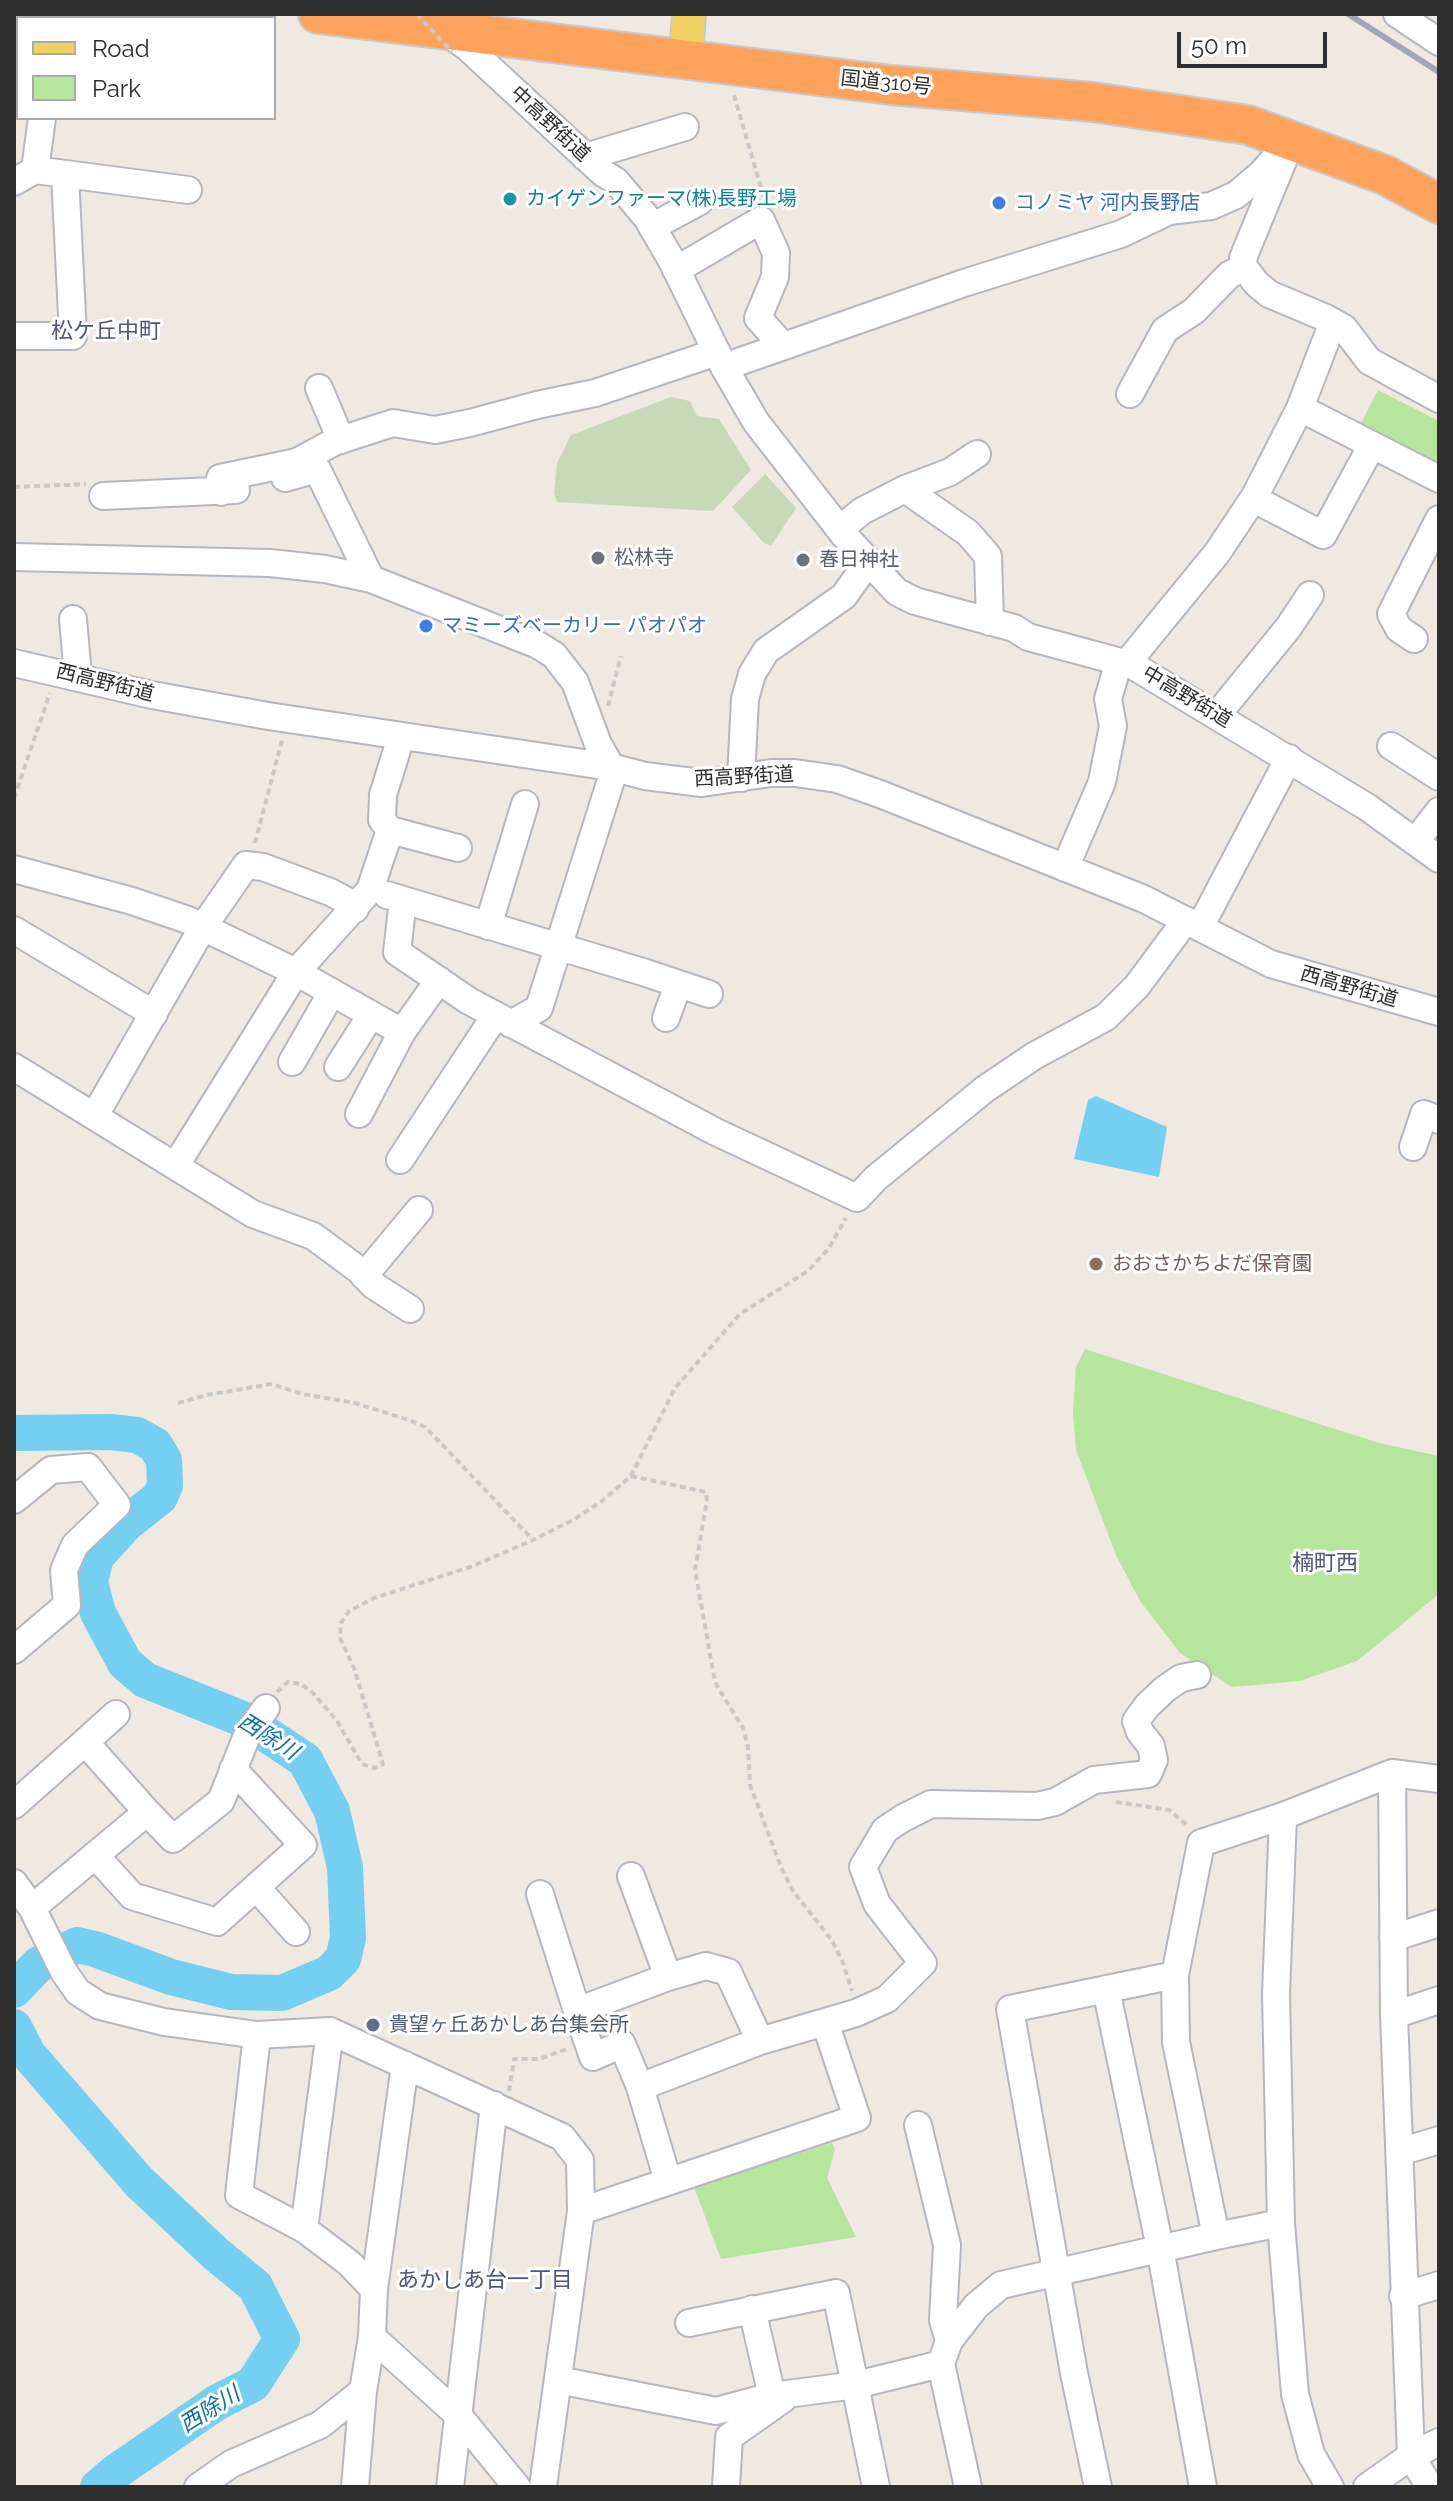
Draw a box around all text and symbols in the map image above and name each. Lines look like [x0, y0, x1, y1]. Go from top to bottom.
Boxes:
legend [16, 16, 276, 120]
scale bar [1181, 16, 1331, 66]
text: 50 m [1191, 31, 1247, 60]
text: Road [92, 34, 150, 63]
street label: 国道310号 [839, 66, 933, 100]
text: Park [92, 74, 141, 103]
street label: 中高野街道 [505, 81, 595, 167]
place label: カイゲンファーマ(株)長野工場 [526, 187, 797, 211]
marker: カイゲンファーマ(株)長野工場 [501, 190, 519, 208]
place label: コノミヤ 河内長野店 [1015, 191, 1200, 215]
marker: コノミヤ 河内長野店 [990, 194, 1008, 212]
district label: 松ケ丘中町 [51, 318, 161, 344]
place label: 松林寺 [614, 546, 674, 570]
place label: 春日神社 [819, 548, 899, 572]
marker: 松林寺 [589, 549, 607, 567]
marker: 春日神社 [794, 551, 812, 569]
place label: マミーズベーカリー パオパオ [442, 614, 707, 638]
marker: マミーズベーカリー パオパオ [417, 617, 435, 635]
street label: 西高野街道 [54, 659, 156, 707]
street label: 中高野街道 [1138, 661, 1236, 733]
street label: 西高野街道 [693, 762, 795, 792]
street label: 西高野街道 [1298, 962, 1400, 1012]
place label: おおさかちよだ保育園 [1112, 1252, 1312, 1276]
marker: おおさかちよだ保育園 [1087, 1255, 1105, 1273]
district label: 楠町西 [1292, 1550, 1358, 1576]
water label: 西除川 [233, 1708, 303, 1766]
place label: 貴望ヶ丘あかしあ台集会所 [389, 2013, 629, 2037]
marker: 貴望ヶ丘あかしあ台集会所 [364, 2016, 382, 2034]
district label: あかしあ台一丁目 [397, 2267, 573, 2293]
water label: 西除川 [175, 2381, 245, 2439]

